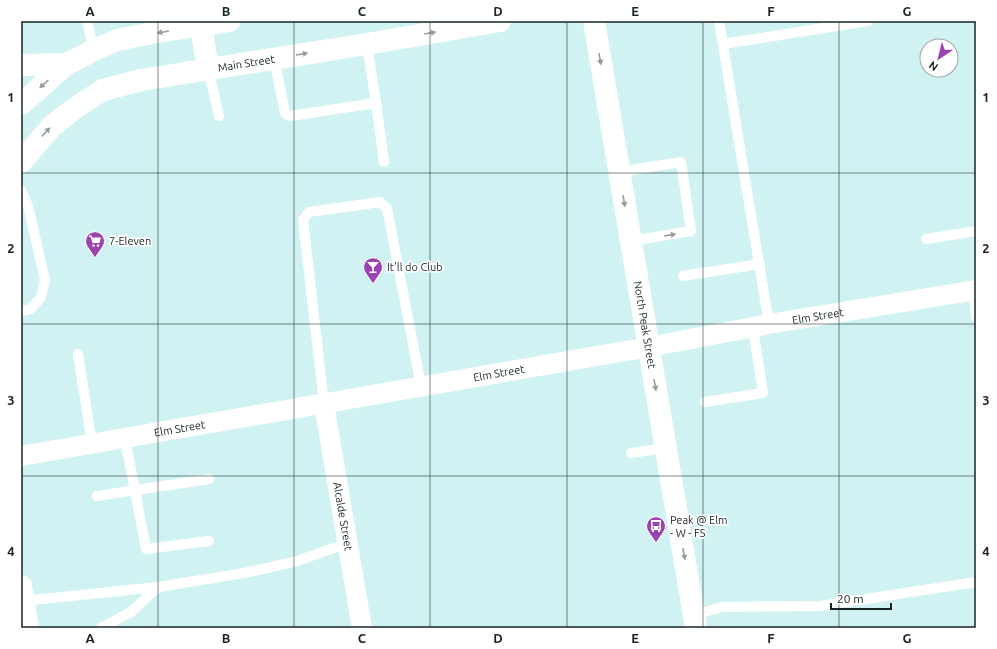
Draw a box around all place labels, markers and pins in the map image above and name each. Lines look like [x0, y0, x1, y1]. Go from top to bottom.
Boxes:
supermarket icon: 7-Eleven [84, 230, 106, 258]
place label: 7-Eleven [109, 235, 151, 247]
bar icon: It'll do Club [362, 256, 384, 284]
place label: It'll do Club [387, 261, 443, 273]
place label: Peak @ Elm - W - FS [670, 514, 728, 539]
bus stop icon: Peak @ Elm - W - FS [645, 515, 667, 543]

